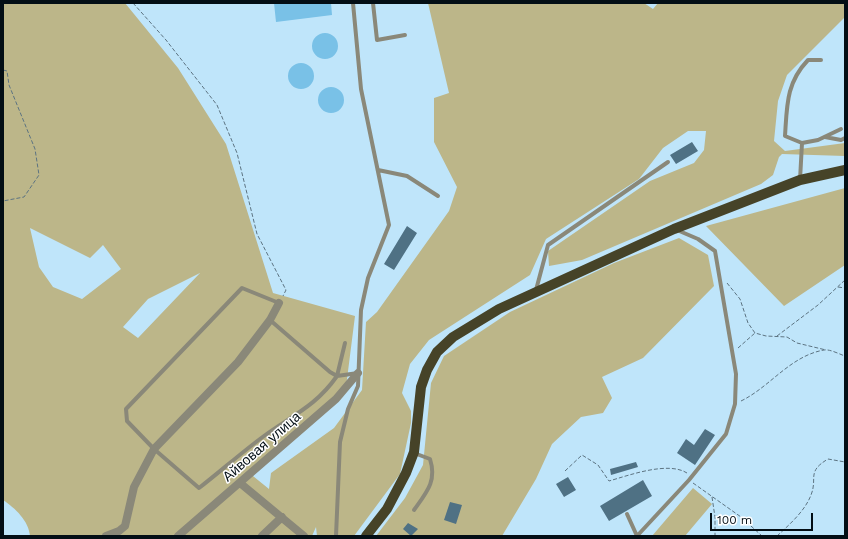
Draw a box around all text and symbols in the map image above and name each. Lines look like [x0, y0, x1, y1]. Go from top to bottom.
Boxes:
street label: Айвовая улица [219, 408, 305, 486]
scale bar [712, 505, 815, 531]
text: 100 m [717, 513, 752, 527]

